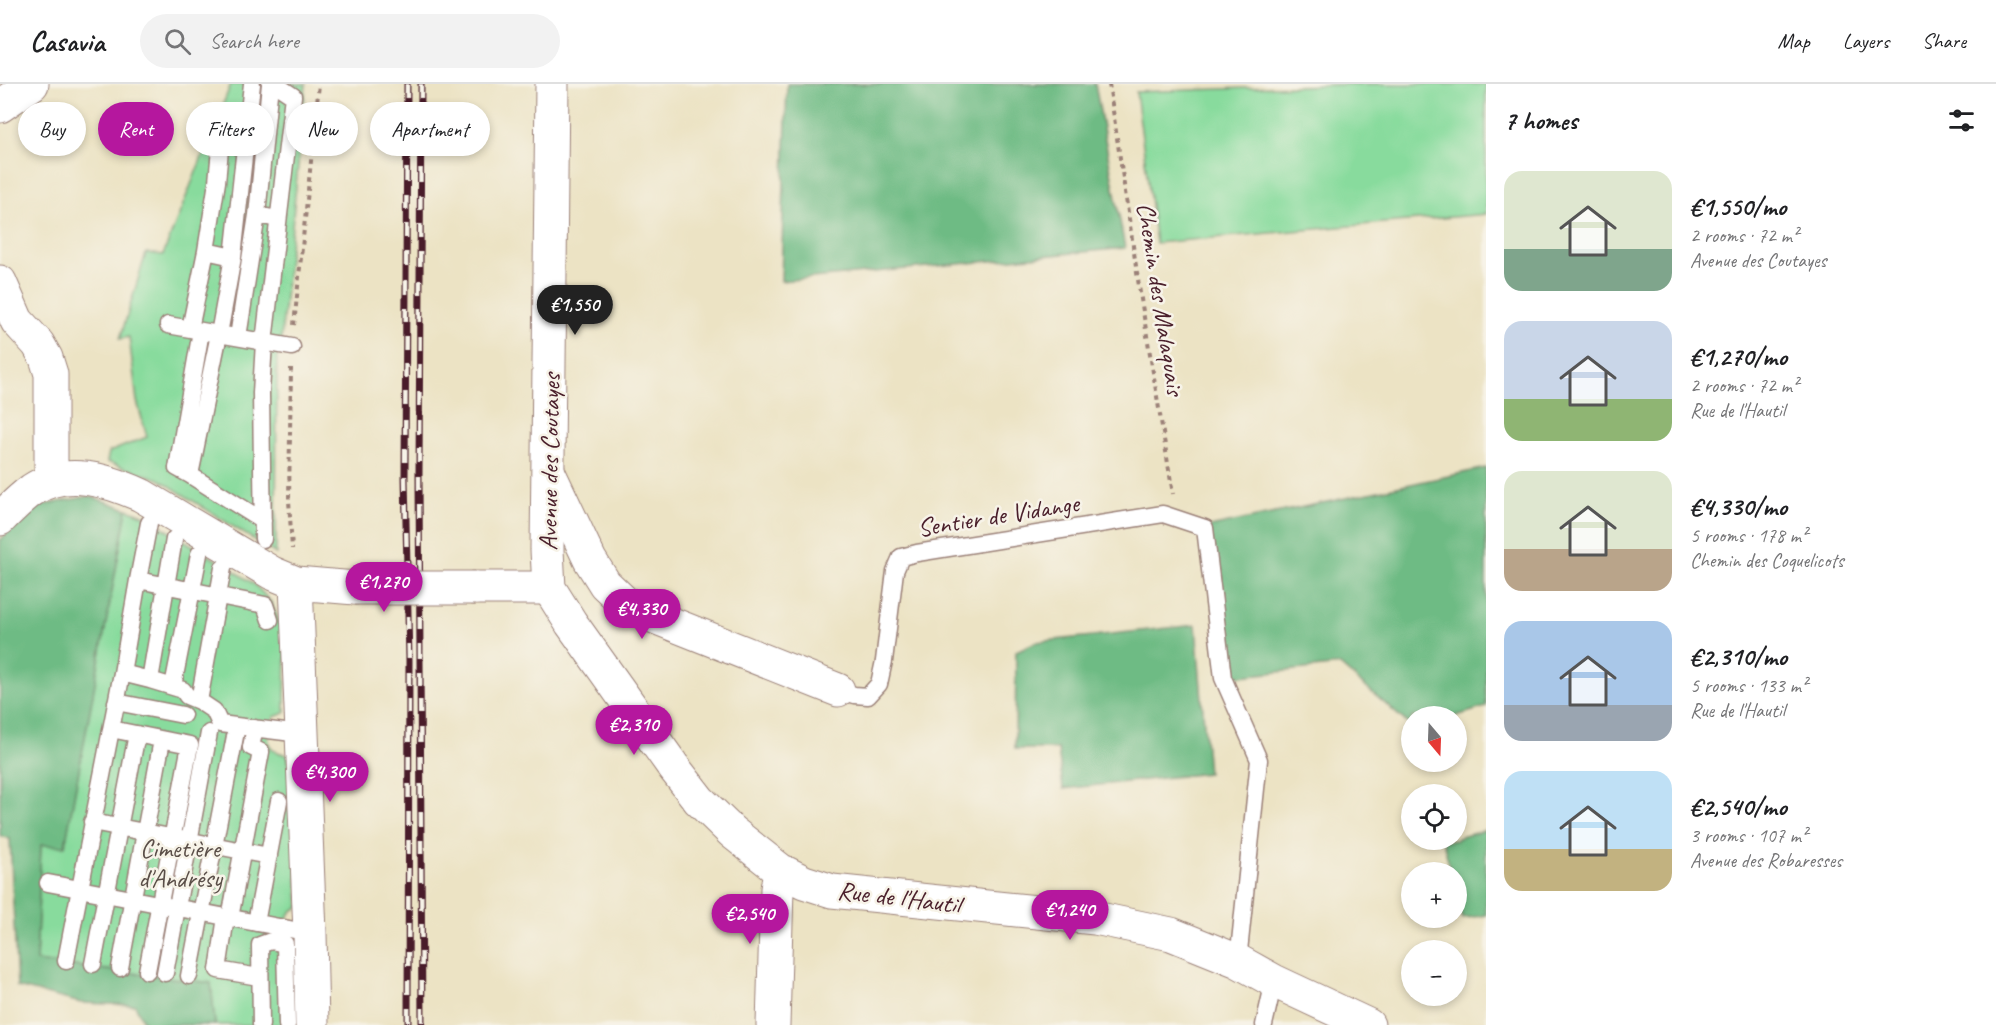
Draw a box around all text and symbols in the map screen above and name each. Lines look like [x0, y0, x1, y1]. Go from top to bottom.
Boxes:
search box [140, 14, 560, 68]
text: Casavia [30, 24, 104, 59]
icon: search [161, 25, 194, 58]
text: Search here [209, 27, 299, 55]
text: Map [1777, 28, 1810, 54]
text: Layers [1843, 28, 1889, 54]
text: Share [1922, 28, 1966, 54]
chip: Buy [18, 102, 86, 156]
chip: Rent [98, 102, 174, 156]
chip: Filters [186, 102, 274, 156]
chip: New [286, 102, 358, 156]
chip: Apartment [370, 102, 490, 156]
text: 7 homes [1504, 104, 1577, 137]
icon: filters [1945, 104, 1978, 137]
text: €1,550/mo [1690, 190, 1786, 223]
icon: home [1552, 195, 1624, 267]
street label: Chemin des Malaquais [1129, 200, 1192, 400]
text: 2 rooms · 72 m² [1690, 223, 1798, 248]
text: Avenue des Coutayes [1690, 248, 1826, 273]
pin: €1,550 [526, 285, 624, 336]
text: €1,550 [551, 292, 599, 317]
text: €1,270/mo [1690, 340, 1787, 373]
icon: home [1552, 345, 1624, 417]
street label: Avenue des Coutayes [531, 371, 568, 551]
text: 2 rooms · 72 m² [1690, 373, 1798, 398]
text: Rue de l'Hautil [1690, 398, 1785, 423]
street label: Sentier de Vidange [915, 486, 1084, 545]
text: €4,330/mo [1690, 490, 1787, 523]
icon: home [1552, 495, 1624, 567]
text: 5 rooms · 178 m² [1690, 523, 1807, 548]
text: Chemin des Coquelicots [1690, 548, 1844, 573]
pin: €1,270 [335, 562, 433, 613]
text: €1,270 [360, 569, 408, 594]
pin: €4,330 [593, 589, 691, 640]
text: €4,330 [618, 596, 666, 621]
text: €2,310/mo [1690, 640, 1787, 673]
icon: home [1552, 645, 1624, 717]
text: 5 rooms · 133 m² [1690, 673, 1807, 698]
text: Rue de l'Hautil [1690, 698, 1785, 723]
pin: €2,310 [585, 705, 683, 756]
north arrow [1401, 706, 1467, 772]
map controls [1401, 706, 1467, 1006]
text: €2,310 [610, 712, 658, 737]
pin: €4,300 [281, 752, 379, 803]
text: €4,300 [306, 759, 354, 784]
button: locate [1401, 784, 1467, 850]
text: €2,540/mo [1690, 790, 1787, 823]
icon: home [1552, 795, 1624, 867]
text: 3 rooms · 107 m² [1690, 823, 1807, 848]
park label: Cimetière d'Andrésy [138, 832, 224, 895]
text: Avenue des Robaresses [1690, 848, 1842, 873]
button: + [1401, 862, 1467, 928]
street label: Rue de l'Hautil [836, 874, 967, 922]
pin: €1,240 [1021, 890, 1119, 941]
pin: €2,540 [701, 894, 799, 945]
text: €1,240 [1046, 897, 1094, 922]
text: €2,540 [726, 901, 774, 926]
button: − [1401, 940, 1467, 1006]

